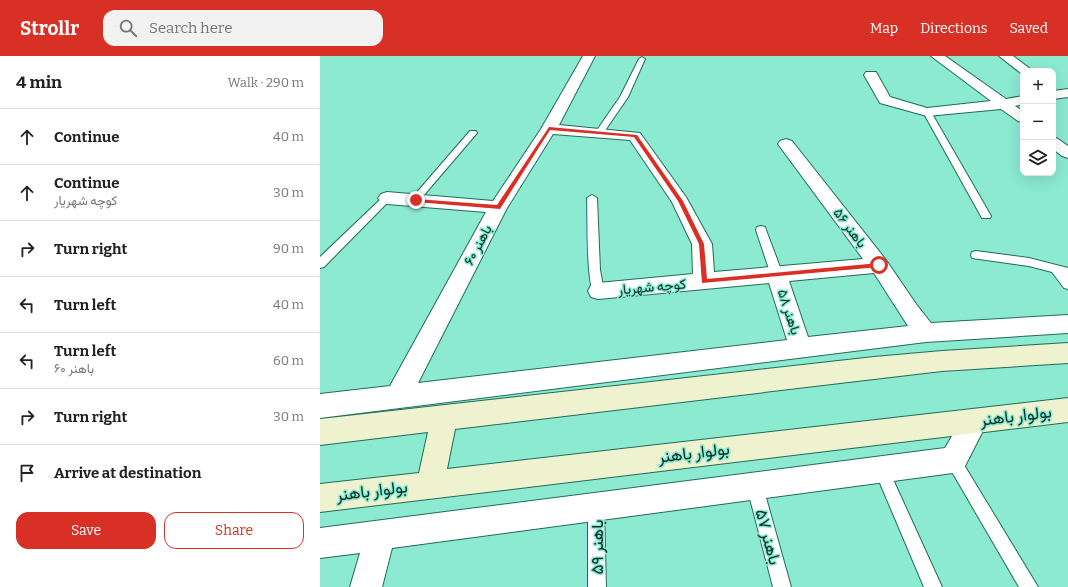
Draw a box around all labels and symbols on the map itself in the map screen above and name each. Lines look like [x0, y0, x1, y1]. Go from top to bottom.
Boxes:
route end [407, 191, 425, 209]
street label: باهنر ۵۶ [830, 205, 870, 251]
street label: باهنر ۶۰ [460, 222, 496, 268]
route start [870, 256, 888, 274]
street label: کوچه شهریار [616, 276, 687, 300]
street label: باهنر ۵۸ [774, 287, 804, 337]
street label: بولوار باهنر [978, 401, 1053, 431]
street label: بولوار باهنر [656, 438, 731, 468]
street label: بولوار باهنر [334, 476, 409, 506]
street label: باهنر ۵۷ [750, 507, 786, 567]
street label: باهنر ۵۹ [587, 519, 608, 575]

